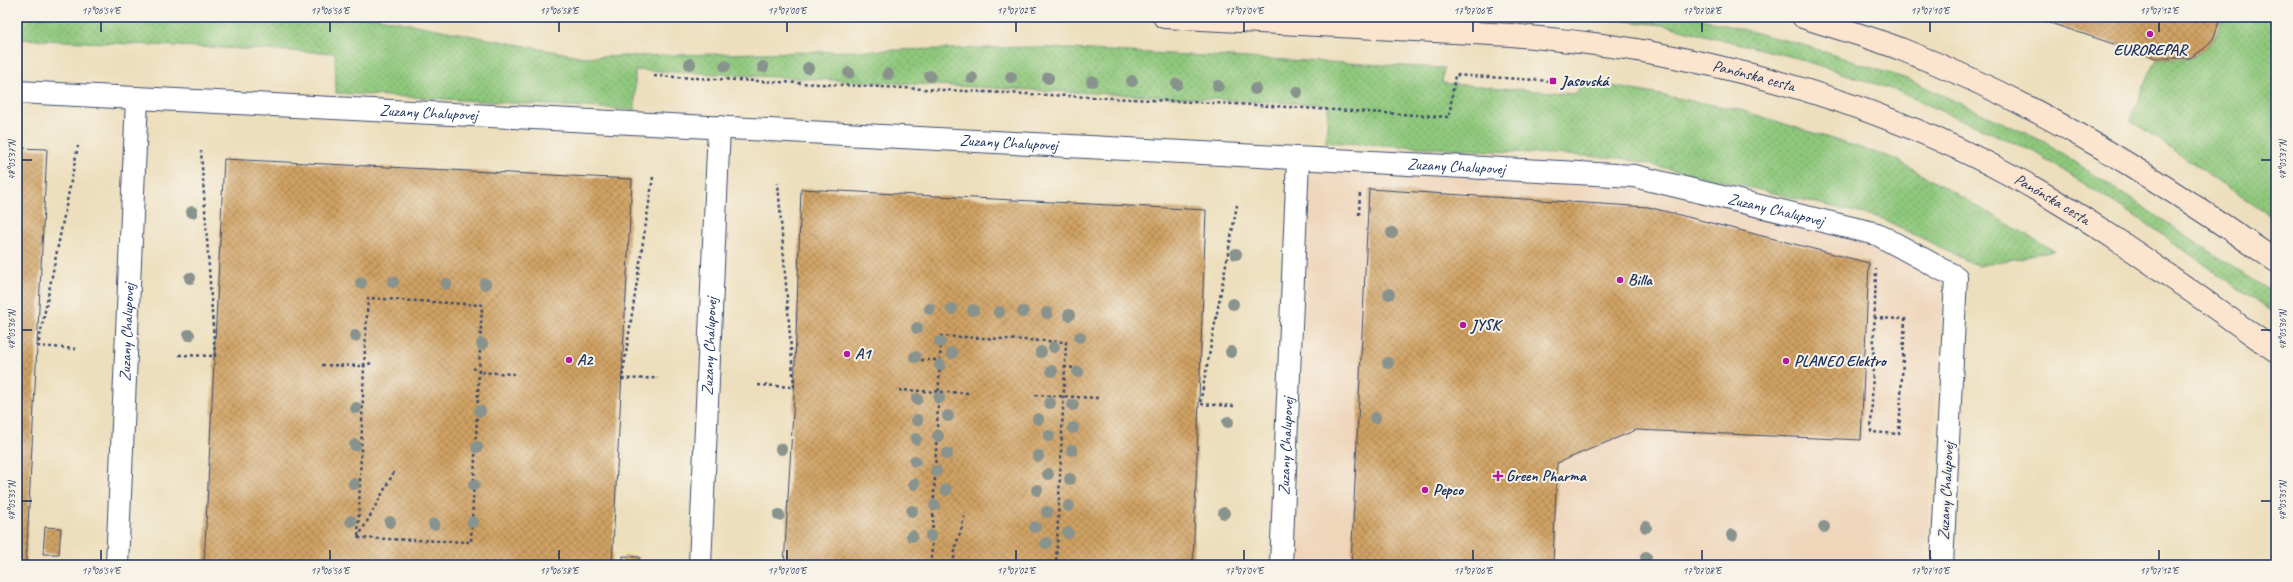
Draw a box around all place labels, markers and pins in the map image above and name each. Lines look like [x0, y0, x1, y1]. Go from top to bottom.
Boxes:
marker: EUROREPAR [2145, 29, 2155, 39]
place label: EUROREPAR [2113, 40, 2189, 60]
place label: Jasovská [1560, 71, 1610, 91]
marker: Jasovská [1548, 76, 1558, 86]
place label: Billa [1628, 270, 1653, 290]
marker: Billa [1615, 275, 1625, 285]
place label: JYSK [1470, 315, 1504, 335]
marker: JYSK [1458, 320, 1468, 330]
place label: A1 [855, 344, 872, 364]
marker: A1 [842, 349, 852, 359]
place label: A2 [577, 350, 594, 370]
place label: PLANEO Elektro [1794, 351, 1888, 371]
marker: A2 [564, 355, 574, 365]
marker: PLANEO Elektro [1781, 356, 1791, 366]
place label: Green Pharma [1506, 466, 1588, 486]
marker: Green Pharma [1493, 471, 1503, 481]
place label: Pepco [1433, 480, 1465, 500]
marker: Pepco [1420, 485, 1430, 495]

